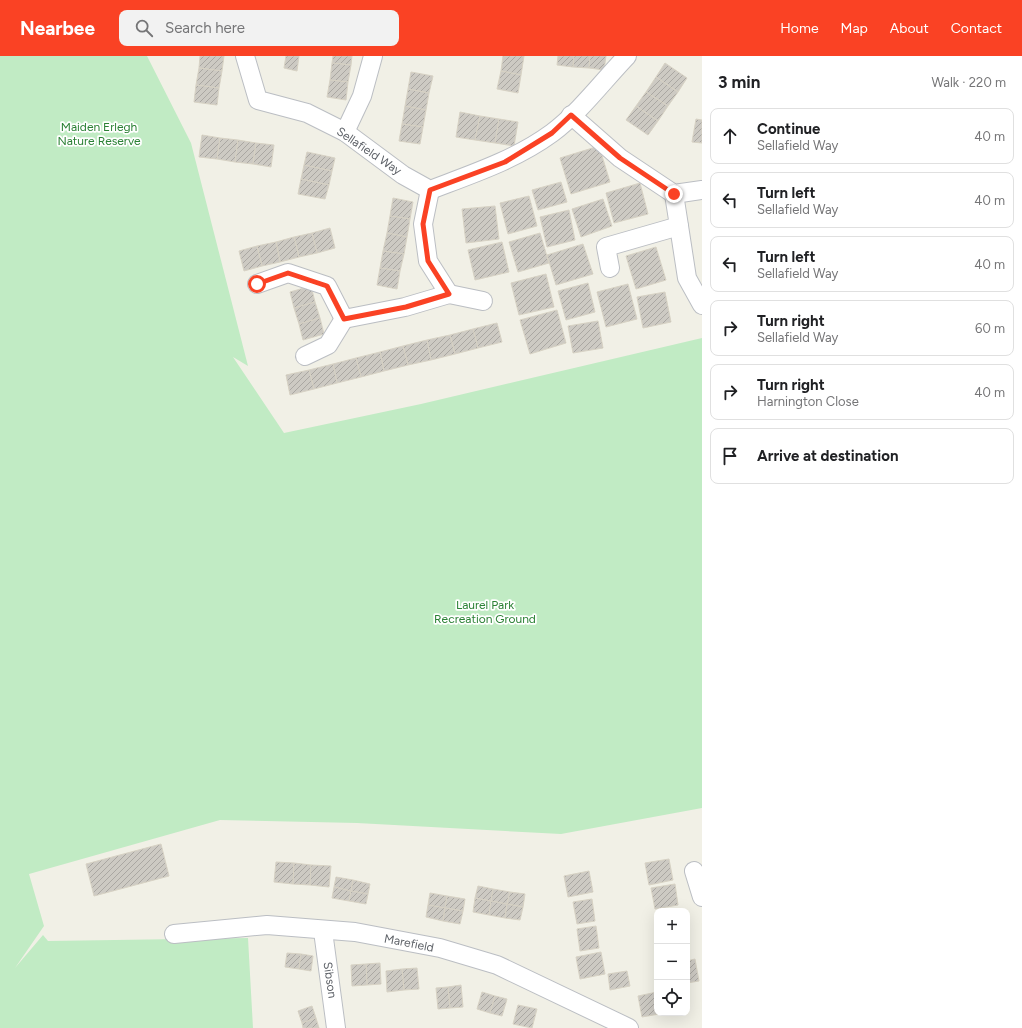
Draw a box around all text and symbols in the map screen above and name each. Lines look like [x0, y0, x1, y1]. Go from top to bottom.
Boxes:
search box [119, 10, 399, 46]
text: Nearbee [20, 17, 95, 40]
icon: search [133, 17, 155, 39]
text: Search here [165, 19, 245, 37]
text: Home [780, 20, 819, 37]
text: Map [841, 20, 868, 37]
text: About [890, 20, 929, 37]
text: Contact [951, 20, 1002, 37]
text: 3 min [718, 72, 760, 92]
text: Walk · 220 m [931, 75, 1006, 90]
park label: Maiden Erlegh Nature Reserve [57, 120, 141, 148]
text: Continue [757, 120, 820, 138]
street label: Sellafield Way [334, 124, 405, 178]
icon: ahead [719, 125, 741, 147]
text: 40 m [974, 129, 1005, 144]
text: Sellafield Way [757, 138, 838, 153]
text: Turn left [757, 184, 815, 202]
route end [665, 185, 683, 203]
icon: left [719, 189, 741, 211]
text: 40 m [974, 193, 1005, 208]
text: Sellafield Way [757, 202, 838, 217]
text: Turn left [757, 248, 815, 266]
icon: left [719, 253, 741, 275]
text: 40 m [974, 257, 1005, 272]
text: Sellafield Way [757, 266, 838, 281]
route start [248, 275, 266, 293]
text: Turn right [757, 312, 825, 330]
icon: right [719, 317, 741, 339]
text: 60 m [975, 321, 1005, 336]
text: Sellafield Way [757, 330, 838, 345]
text: Turn right [757, 376, 825, 394]
icon: right [719, 381, 741, 403]
text: 40 m [974, 385, 1005, 400]
text: Harnington Close [757, 394, 859, 409]
icon: arrive [719, 445, 741, 467]
text: Arrive at destination [757, 447, 898, 465]
park label: Laurel Park Recreation Ground [434, 598, 536, 626]
map controls [654, 908, 690, 1016]
button: + [654, 908, 690, 944]
street label: Marefield [383, 931, 435, 955]
button: − [654, 944, 690, 980]
street label: Sibson [321, 961, 340, 999]
button: locate [654, 980, 690, 1016]

